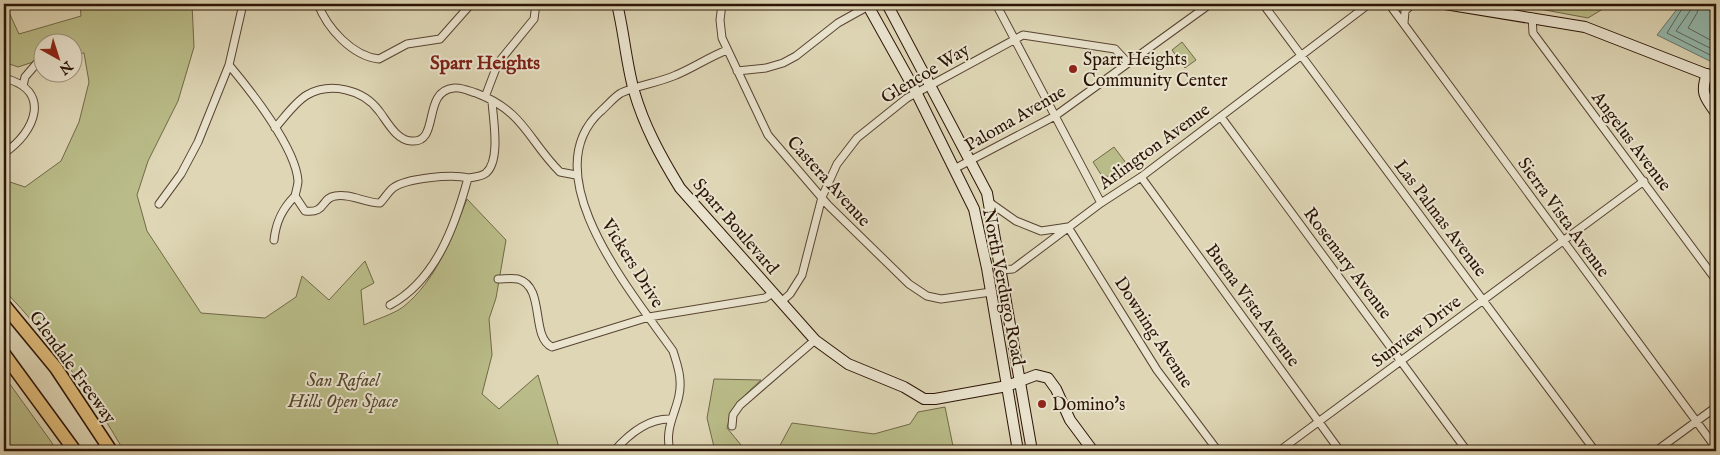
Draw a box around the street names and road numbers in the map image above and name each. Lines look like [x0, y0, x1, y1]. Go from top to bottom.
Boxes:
street label: Glencoe Way [877, 39, 974, 110]
street label: Paloma Avenue [961, 81, 1071, 158]
street label: Angelus Avenue [1585, 87, 1676, 196]
street label: Arlington Avenue [1094, 99, 1215, 196]
street label: Castera Avenue [781, 132, 875, 232]
street label: Sierra Vista Avenue [1511, 153, 1614, 282]
street label: Las Palmas Avenue [1388, 156, 1491, 282]
street label: Sparr Boulevard [687, 174, 783, 280]
street label: Rosemary Avenue [1297, 203, 1396, 324]
street label: North Verdugo Road [976, 207, 1029, 368]
street label: Vickers Drive [595, 214, 668, 313]
street label: Buena Vista Avenue [1199, 240, 1304, 372]
street label: Downing Avenue [1108, 273, 1197, 393]
street label: Sunview Drive [1367, 291, 1466, 373]
street label: Glendale Freeway [23, 307, 121, 429]

